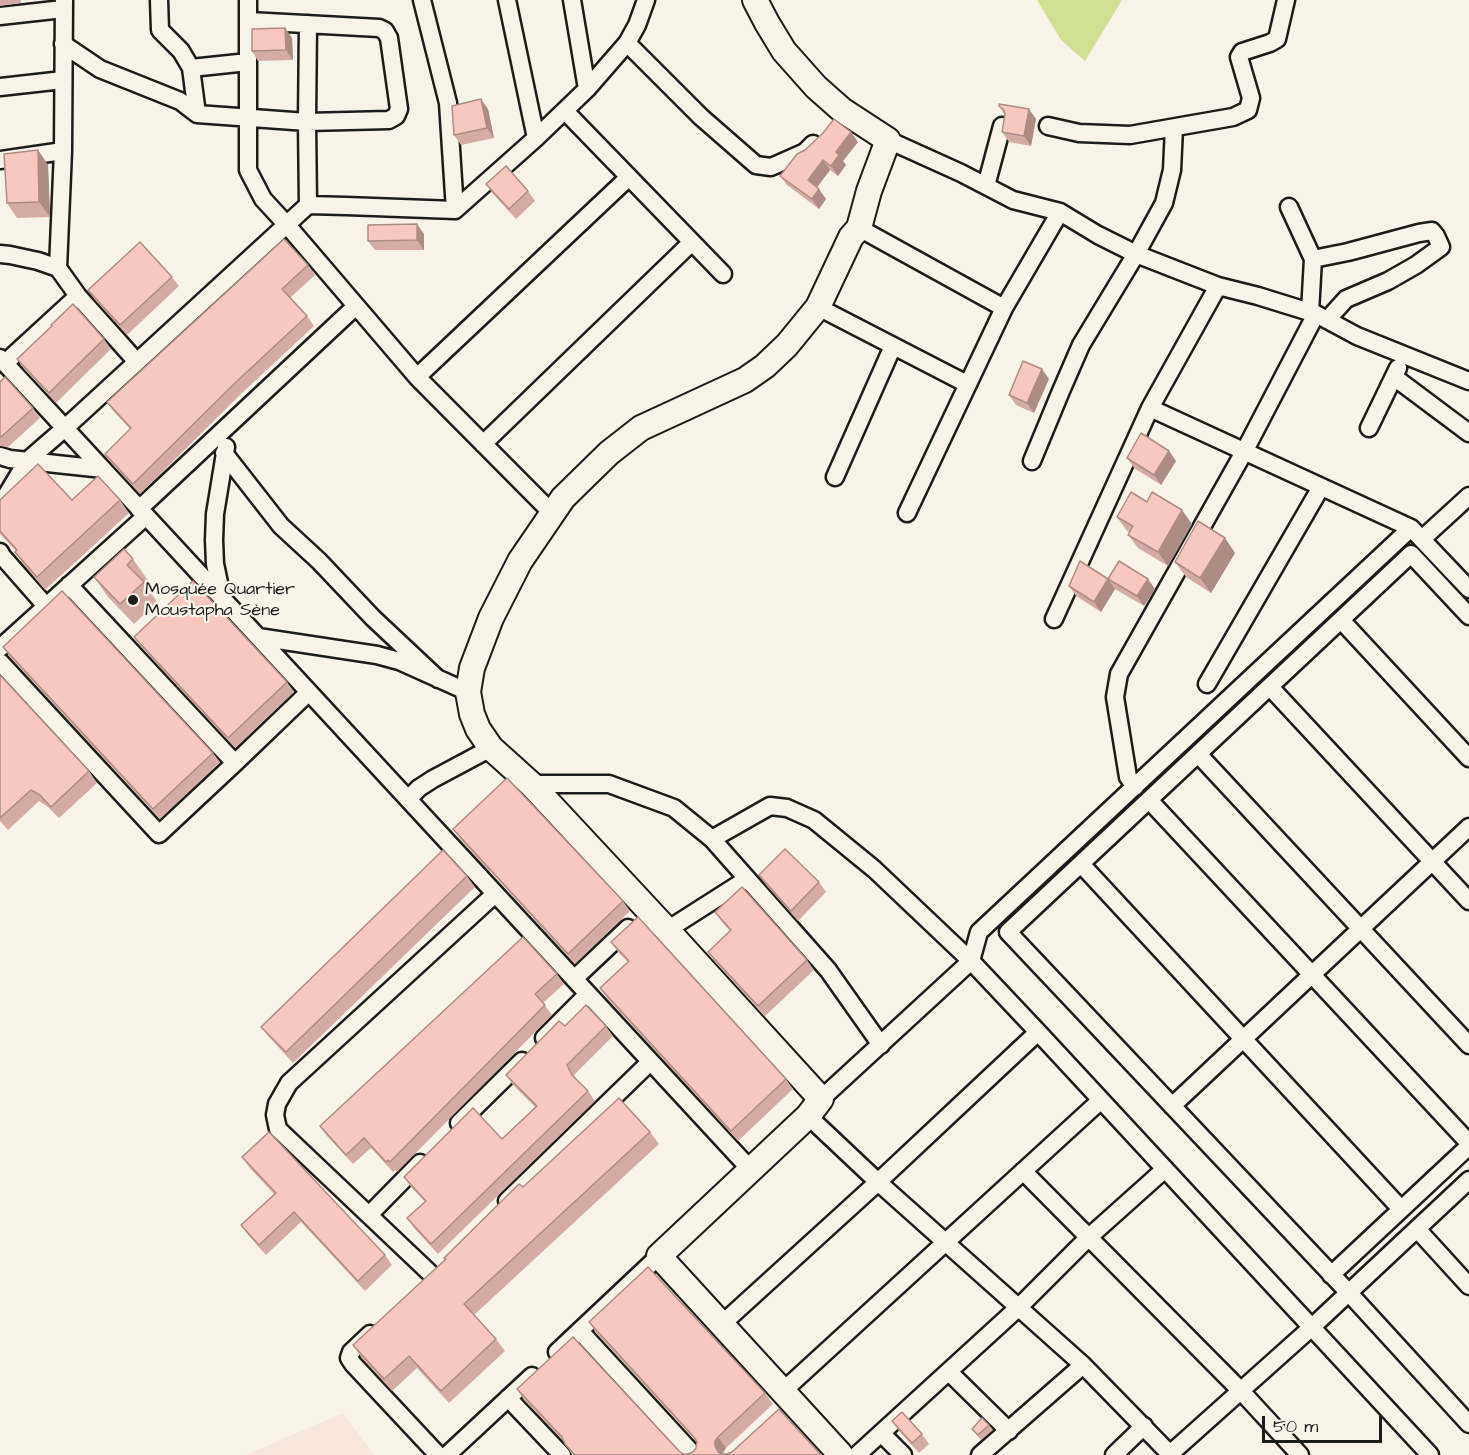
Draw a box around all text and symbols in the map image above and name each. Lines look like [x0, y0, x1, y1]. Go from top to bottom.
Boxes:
place label: Mosquée Quartier Moustapha Sène [145, 579, 295, 622]
marker: Mosquée Quartier Moustapha Sène [126, 593, 140, 607]
scale bar [1265, 1404, 1385, 1442]
text: 50 m [1273, 1414, 1318, 1439]

